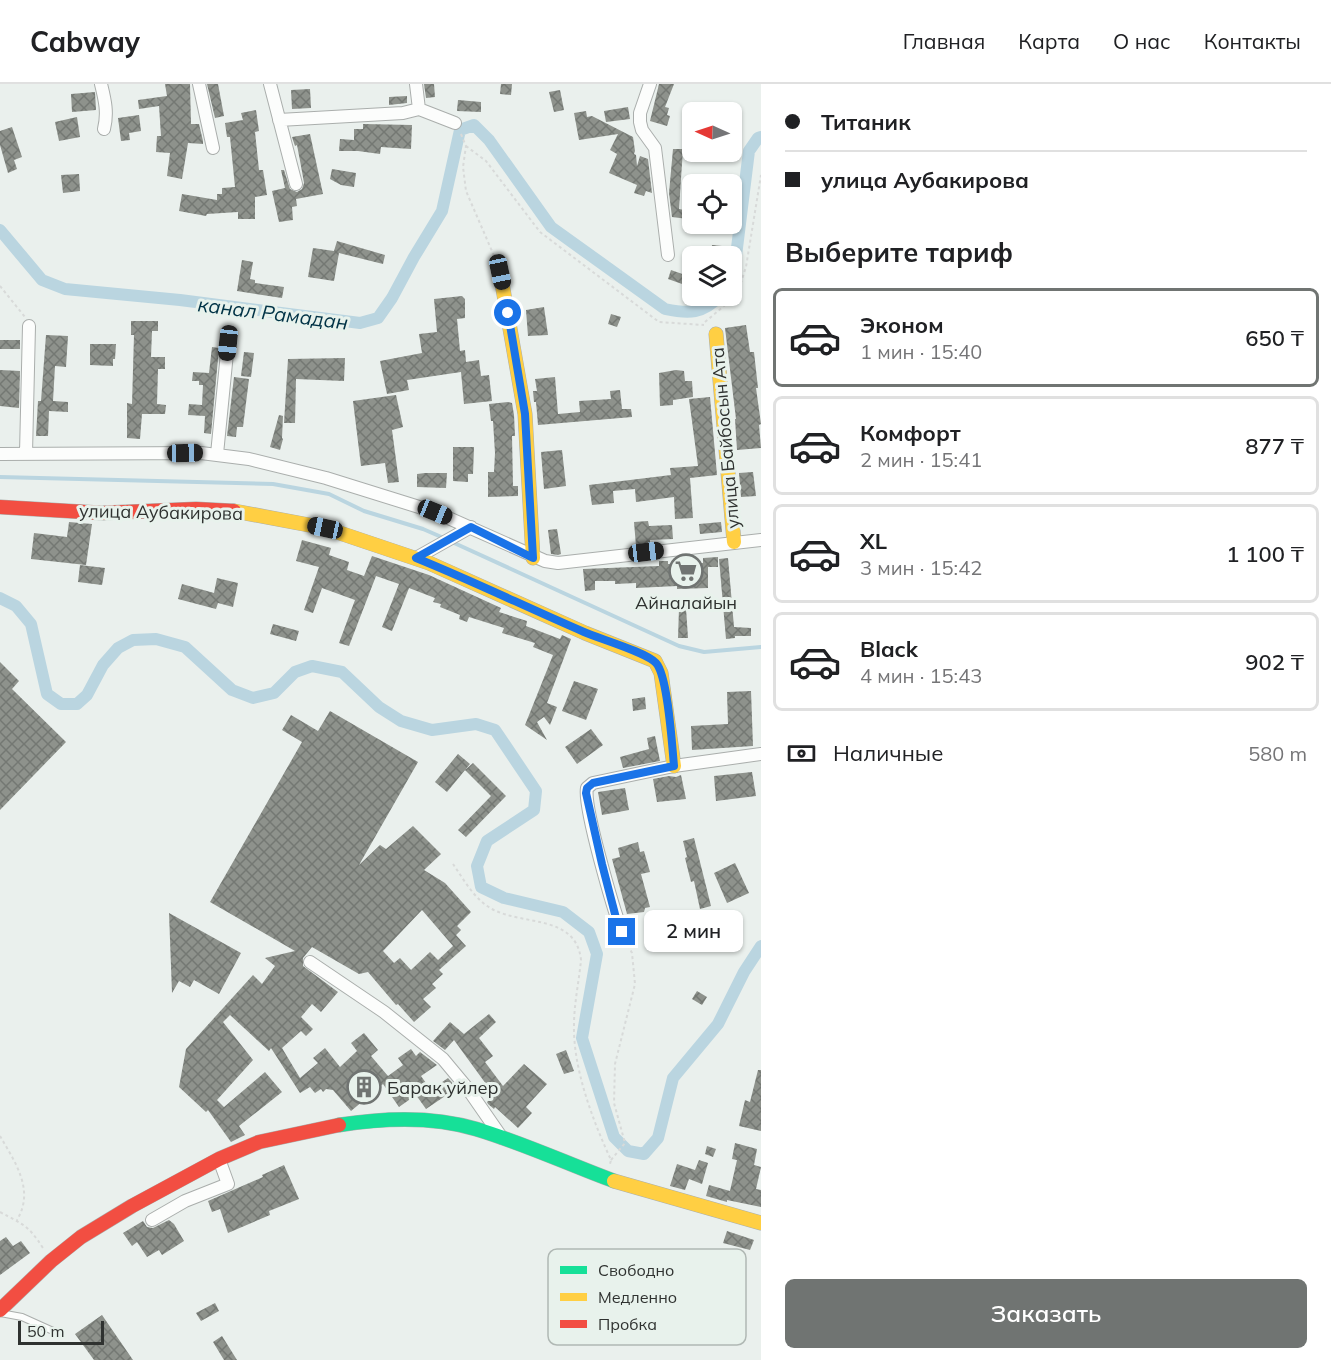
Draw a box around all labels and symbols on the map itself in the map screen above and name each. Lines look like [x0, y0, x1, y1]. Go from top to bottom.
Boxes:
north arrow [682, 102, 742, 162]
car [487, 253, 513, 291]
water label: канал Рамадан [197, 291, 350, 335]
route start [494, 299, 521, 326]
car [217, 324, 239, 362]
street label: улица Байбосын Ата [706, 346, 744, 530]
car [167, 444, 203, 462]
car [415, 497, 455, 527]
street label: улица Аубакирова [79, 499, 243, 525]
car [306, 515, 344, 541]
car [627, 541, 665, 563]
supermarket icon: Айналайын [668, 553, 704, 589]
place label: Айналайын [635, 591, 737, 614]
callout: 2 мин [643, 911, 742, 953]
route end [608, 918, 635, 945]
building icon: Барак уйлер [346, 1069, 382, 1105]
place label: Барак уйлер [387, 1076, 498, 1099]
legend [548, 1249, 746, 1345]
text: Свободно [598, 1260, 674, 1280]
text: Медленно [598, 1287, 677, 1307]
text: Пробка [598, 1314, 657, 1334]
scale bar [18, 1318, 104, 1346]

